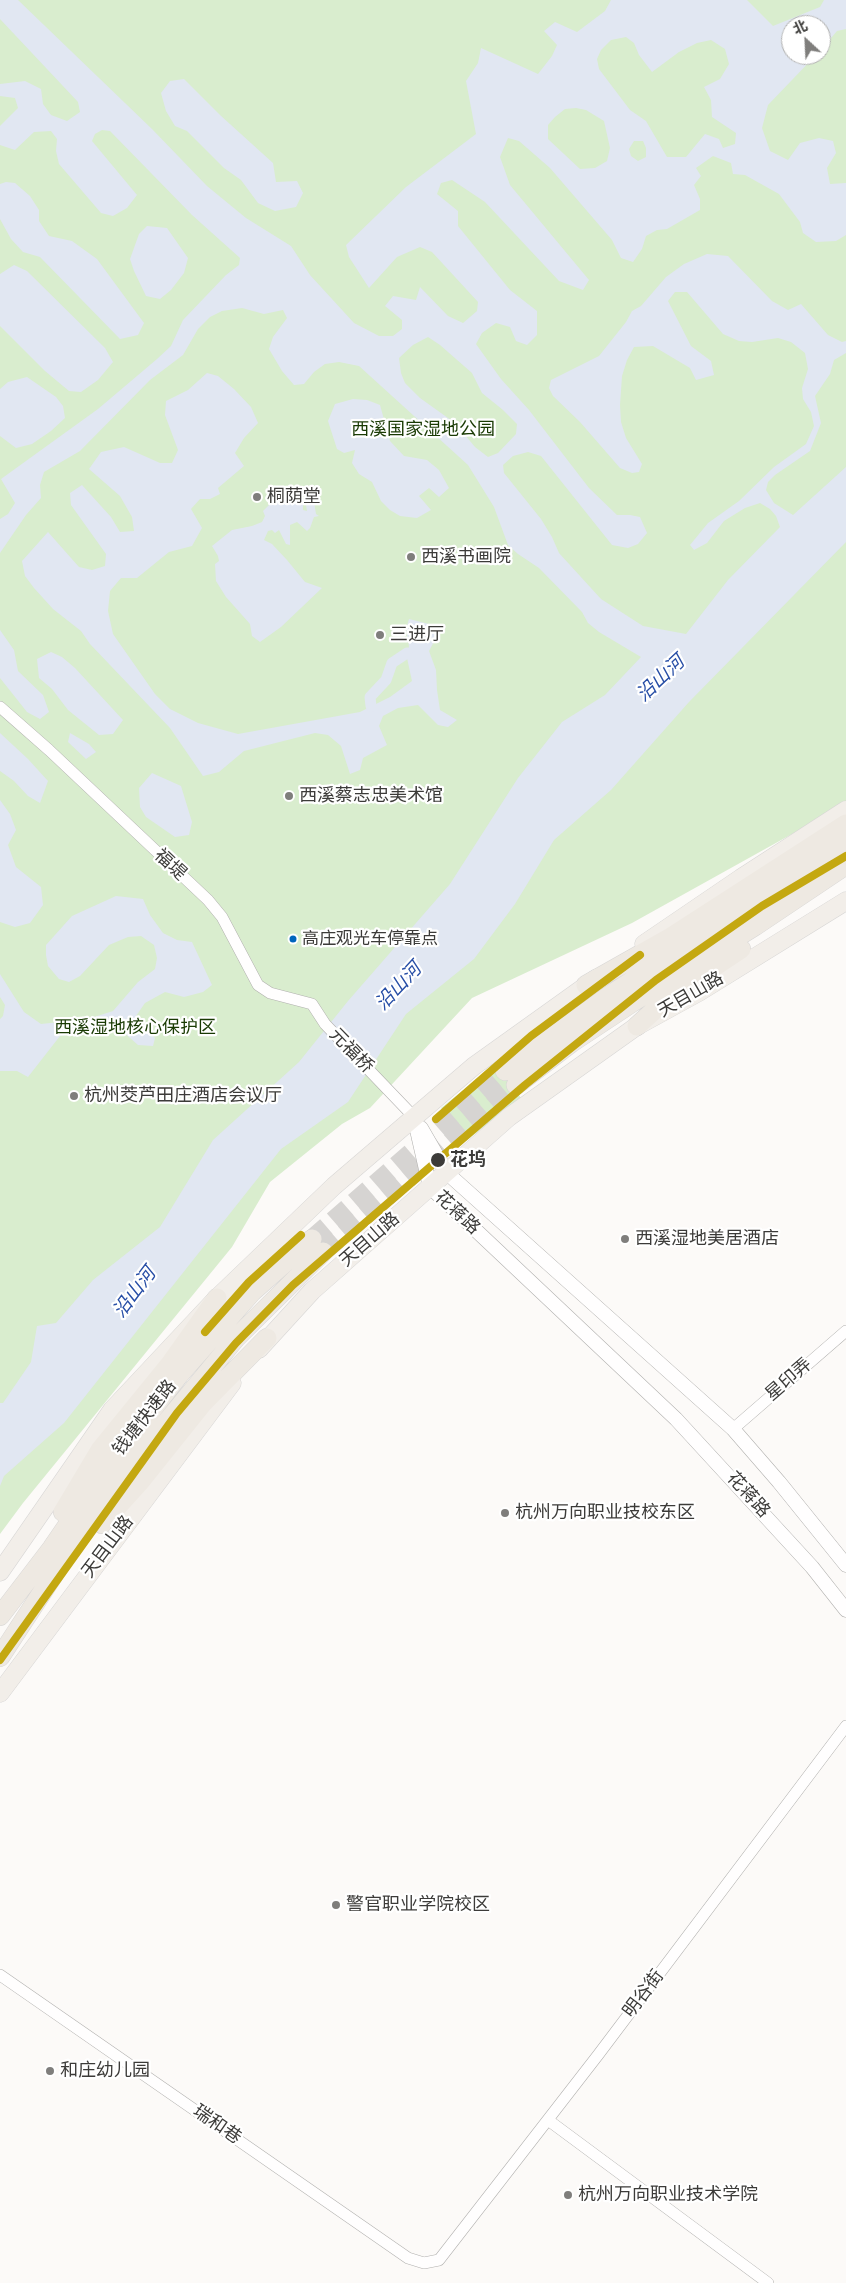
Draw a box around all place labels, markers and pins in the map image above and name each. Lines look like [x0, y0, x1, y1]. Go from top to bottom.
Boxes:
place label: 桐荫堂 [267, 486, 321, 508]
marker: 桐荫堂 [251, 491, 263, 503]
place label: 西溪书画院 [421, 546, 511, 568]
marker: 西溪书画院 [405, 551, 417, 563]
place label: 三进厅 [390, 624, 444, 646]
marker: 三进厅 [374, 629, 386, 641]
place label: 西溪蔡志忠美术馆 [299, 785, 443, 807]
marker: 西溪蔡志忠美术馆 [283, 790, 295, 802]
place label: 高庄观光车停靠点 [302, 929, 438, 949]
marker: 高庄观光车停靠点 [288, 934, 298, 944]
place label: 杭州茭芦田庄酒店会议厅 [84, 1085, 282, 1107]
marker: 杭州茭芦田庄酒店会议厅 [68, 1090, 80, 1102]
place label: 花坞 [450, 1149, 486, 1171]
marker: 花坞 [429, 1151, 447, 1169]
place label: 西溪湿地美居酒店 [635, 1228, 779, 1250]
marker: 西溪湿地美居酒店 [619, 1233, 631, 1245]
place label: 杭州万向职业技校东区 [515, 1502, 695, 1524]
marker: 杭州万向职业技校东区 [499, 1507, 511, 1519]
place label: 警官职业学院校区 [346, 1894, 490, 1916]
marker: 警官职业学院校区 [330, 1899, 342, 1911]
place label: 和庄幼儿园 [60, 2060, 150, 2082]
marker: 和庄幼儿园 [44, 2065, 56, 2077]
place label: 杭州万向职业技术学院 [578, 2184, 758, 2206]
marker: 杭州万向职业技术学院 [562, 2189, 574, 2201]

